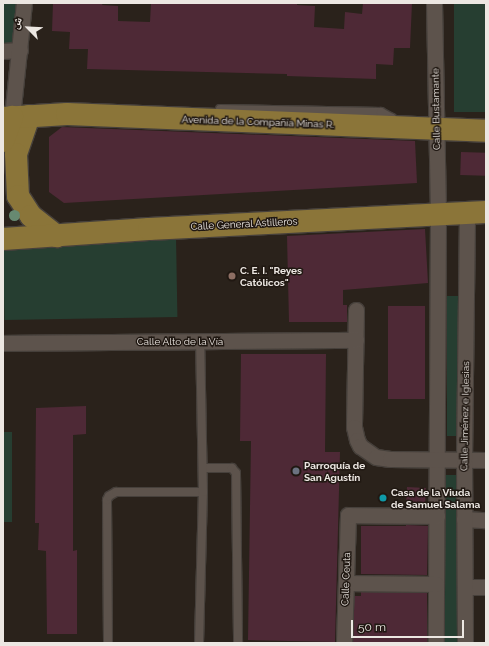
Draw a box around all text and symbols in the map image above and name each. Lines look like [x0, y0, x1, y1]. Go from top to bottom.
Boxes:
north arrow [8, 8, 48, 48]
text: ش [8, 15, 25, 31]
street label: Calle Bustamante [429, 68, 443, 150]
street label: Avenida de la Compañía Minas R. [181, 113, 335, 131]
street label: Calle General Astilleros [190, 215, 298, 233]
place label: C. E. I. "Reyes Católicos" [240, 264, 302, 288]
marker: C. E. I. "Reyes Católicos" [227, 271, 237, 281]
street label: Calle Alto de la Vía [136, 336, 224, 348]
street label: Calle Jiménez e Iglesias [458, 361, 472, 471]
place label: Parroquía de San Agustín [304, 459, 365, 482]
marker: Parroquía de San Agustín [291, 466, 301, 476]
place label: Casa de la Viuda de Samuel Salama [391, 486, 481, 510]
marker: Casa de la Viuda de Samuel Salama [378, 493, 388, 503]
street label: Calle Ceuta [339, 552, 353, 606]
scale bar [353, 612, 466, 638]
text: 50 m [358, 620, 386, 634]

